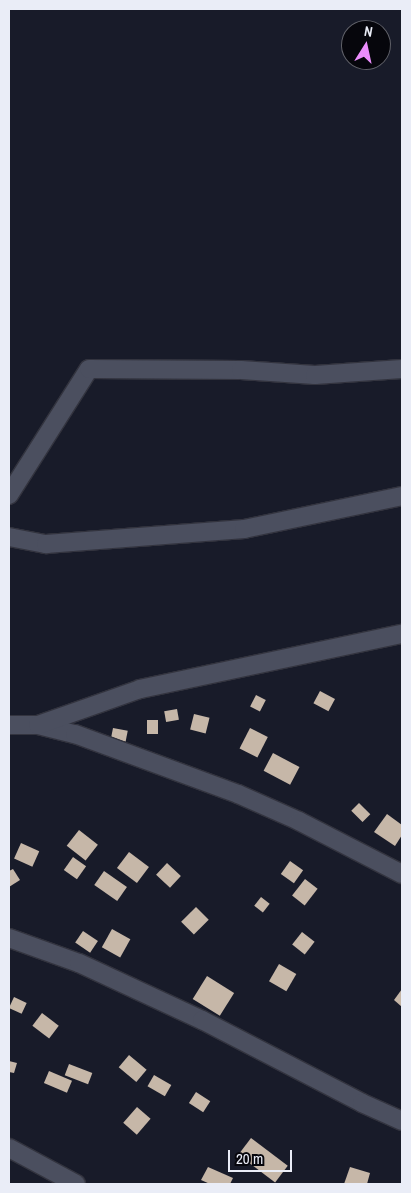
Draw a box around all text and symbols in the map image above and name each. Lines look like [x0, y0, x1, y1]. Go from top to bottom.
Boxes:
north arrow [341, 20, 391, 70]
text: N [363, 22, 374, 41]
scale bar [231, 1140, 295, 1172]
text: 20 m [236, 1148, 263, 1169]

